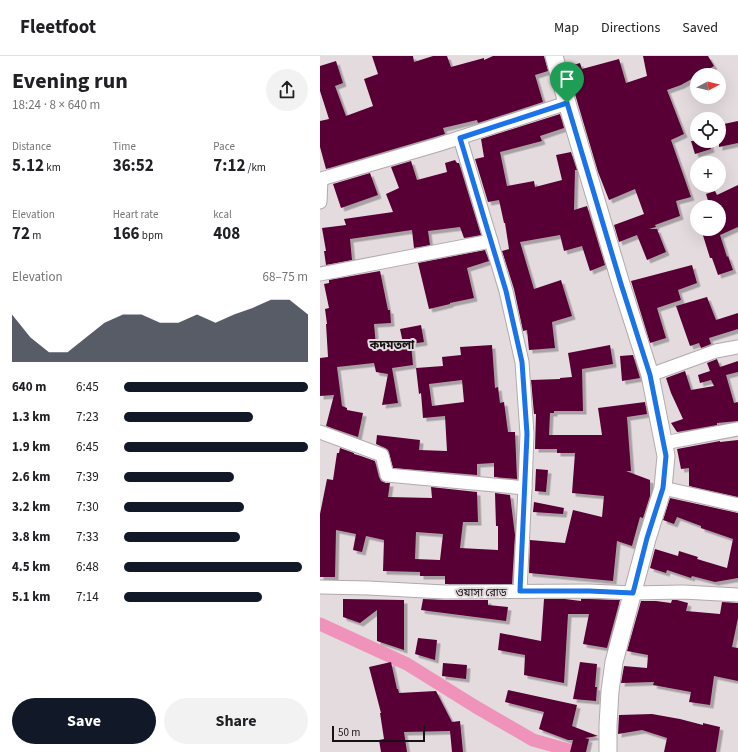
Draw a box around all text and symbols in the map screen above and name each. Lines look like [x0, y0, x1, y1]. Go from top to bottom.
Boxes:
text: Fleetfoot [20, 14, 96, 41]
text: Map [554, 18, 579, 38]
text: Directions [601, 18, 660, 38]
text: Saved [682, 18, 718, 38]
pin [550, 62, 584, 103]
text: Evening run [12, 65, 128, 97]
icon: arrive [556, 68, 578, 90]
north arrow [690, 68, 726, 104]
map controls [690, 68, 726, 236]
button: share [266, 69, 308, 111]
text: 18:24 · 8 × 640 m [12, 96, 100, 114]
button: locate [690, 112, 726, 148]
text: Distance [12, 139, 51, 154]
text: Time [113, 139, 136, 154]
text: Pace [213, 139, 235, 154]
text: 5.12 [12, 154, 44, 178]
text: 36:52 [113, 154, 154, 178]
text: 7:12 [213, 154, 245, 178]
button: + [690, 156, 726, 192]
text: km [44, 160, 61, 175]
text: /km [245, 160, 266, 175]
button: − [690, 200, 726, 236]
text: Elevation [12, 207, 55, 222]
text: Heart rate [113, 207, 158, 222]
text: kcal [213, 207, 232, 222]
text: 72 [12, 222, 30, 246]
text: 166 [113, 222, 140, 246]
text: 408 [213, 222, 240, 246]
text: m [30, 228, 41, 243]
text: bpm [140, 228, 163, 243]
text: Elevation [12, 268, 63, 286]
text: 68–75 m [263, 268, 308, 286]
district label: কদমতলা [369, 337, 415, 354]
text: 640 m [12, 378, 46, 396]
text: 6:45 [76, 378, 99, 396]
text: 1.3 km [12, 408, 51, 426]
text: 7:23 [76, 408, 99, 426]
text: 1.9 km [12, 438, 51, 456]
text: 6:45 [76, 438, 99, 456]
text: 2.6 km [12, 468, 51, 486]
text: 7:39 [76, 468, 99, 486]
text: 3.2 km [12, 498, 51, 516]
text: 7:30 [76, 498, 99, 516]
text: 3.8 km [12, 528, 51, 546]
text: 7:33 [76, 528, 99, 546]
text: 4.5 km [12, 558, 51, 576]
text: 6:48 [76, 558, 99, 576]
street label: ওয়াসা রোড [455, 585, 507, 600]
text: 5.1 km [12, 588, 51, 606]
text: 7:14 [76, 588, 99, 606]
button: Save [12, 698, 156, 744]
button: Share [164, 698, 308, 744]
scale bar [332, 724, 425, 743]
text: 50 m [338, 725, 360, 740]

